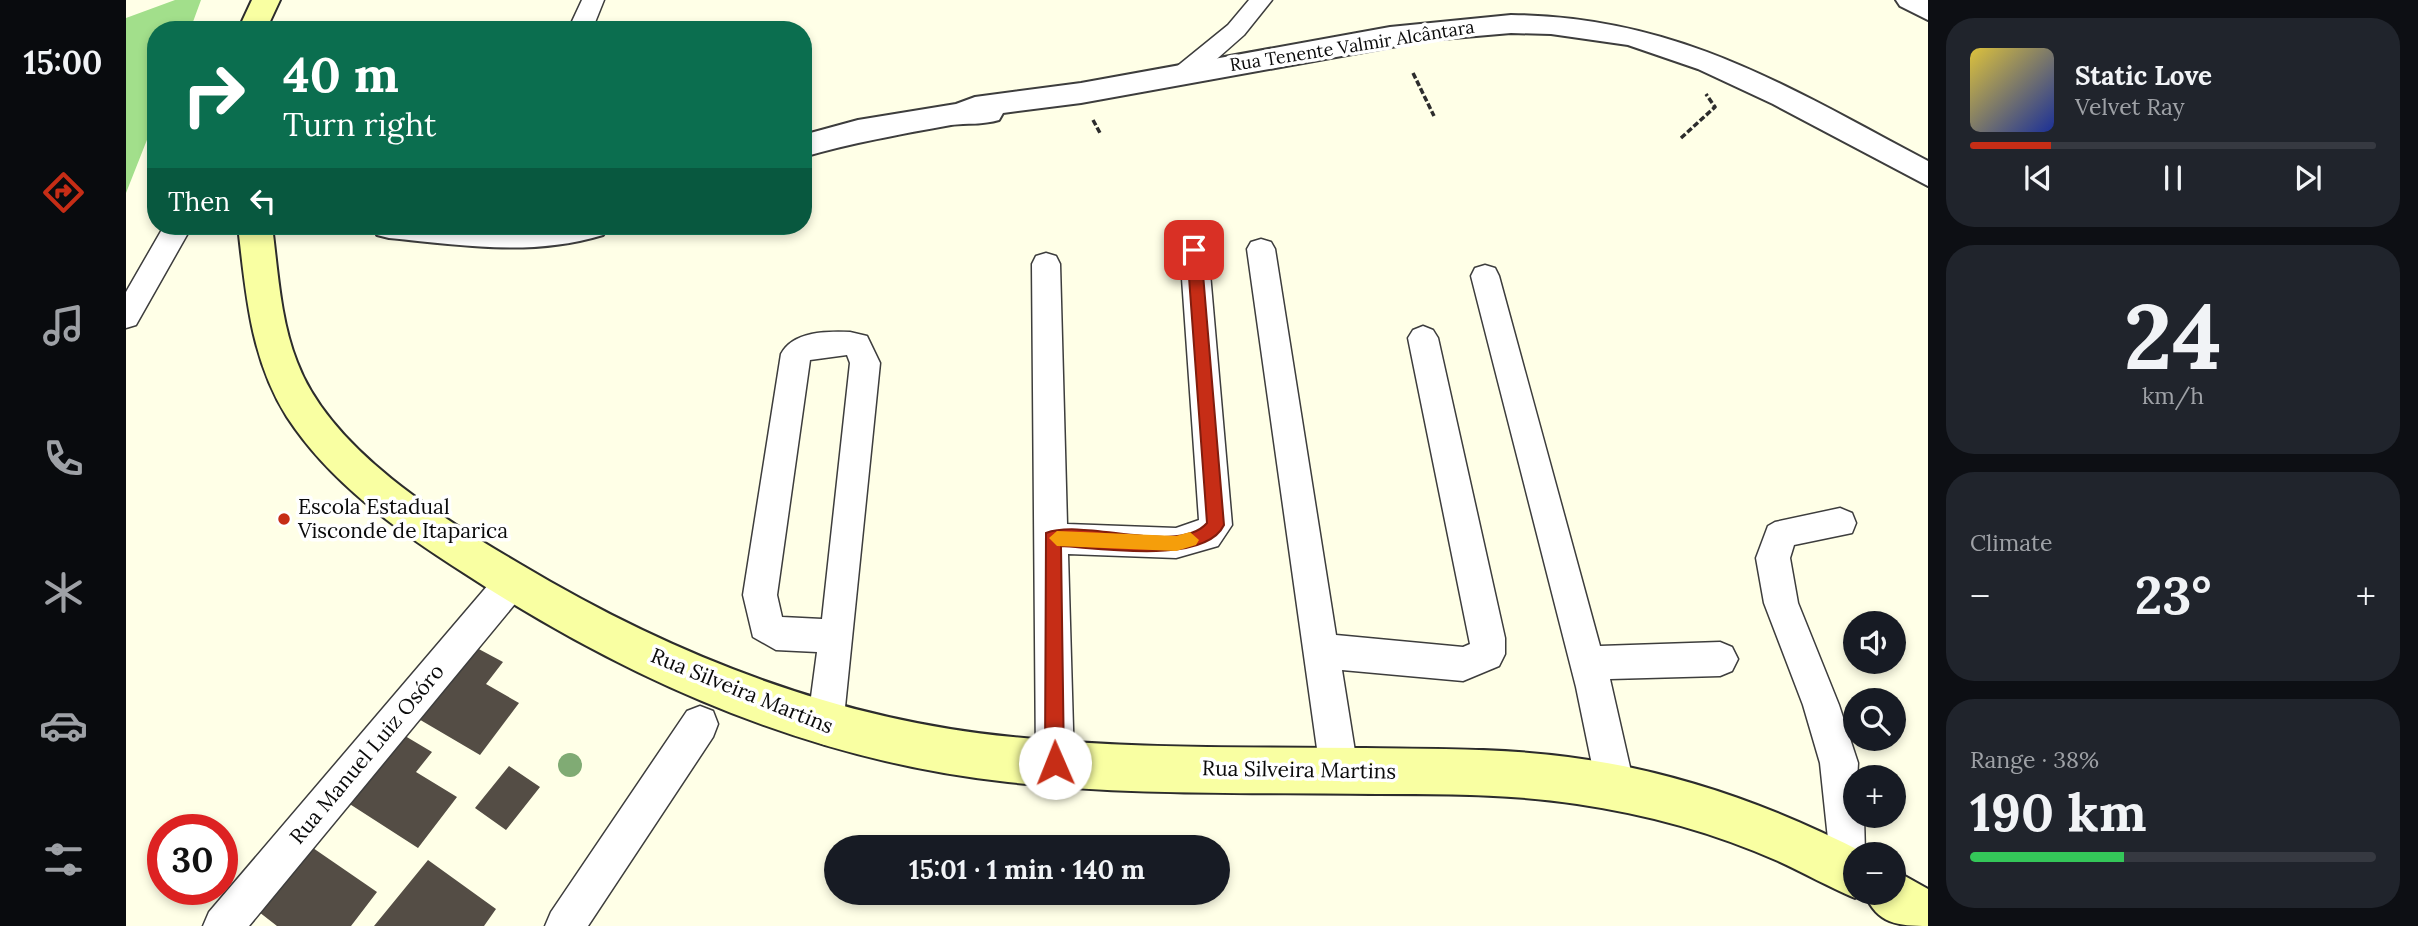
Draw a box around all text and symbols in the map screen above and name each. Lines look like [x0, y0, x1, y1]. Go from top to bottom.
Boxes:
street label: Rua Tenente Valmir Alcântara [1228, 15, 1476, 76]
text: 15:00 [24, 42, 102, 83]
text: 40 m [283, 43, 399, 105]
icon: right [168, 49, 259, 140]
text: Static Love [2075, 59, 2212, 92]
text: Velvet Ray [2075, 92, 2185, 121]
text: Turn right [283, 104, 436, 145]
icon: previous [2019, 159, 2057, 197]
icon: pause [2154, 159, 2192, 197]
icon: next [2289, 159, 2327, 197]
icon: directions [39, 168, 88, 217]
icon: left [244, 182, 282, 220]
text: Then [168, 185, 230, 218]
pin [1164, 220, 1224, 280]
icon: arrive [1175, 231, 1213, 269]
text: 24 [2124, 277, 2222, 394]
icon: music [39, 301, 88, 350]
text: km/h [2142, 381, 2204, 410]
icon: phone [39, 434, 88, 483]
place label: Escola Estadual Visconde de Itaparica [297, 493, 508, 544]
marker: Escola Estadual Visconde de Itaparica [276, 511, 292, 527]
text: Climate [1970, 528, 2052, 557]
text: 23° [2135, 562, 2211, 628]
icon: climate [39, 568, 88, 617]
text: − [1970, 572, 1990, 620]
text: + [2356, 572, 2376, 620]
map controls [1843, 611, 1906, 905]
button: sound [1843, 611, 1906, 674]
street label: Rua Silveira Martins [647, 642, 837, 739]
street label: Rua Manuel Luiz Osóro [283, 658, 450, 849]
button: search [1843, 688, 1906, 751]
icon: car [39, 701, 88, 750]
position arrow [1018, 726, 1092, 800]
text: Range · 38% [1970, 745, 2099, 774]
street label: Rua Silveira Martins [1202, 754, 1396, 785]
button: + [1843, 765, 1906, 828]
text: 190 km [1970, 779, 2147, 845]
speed limit sign: 30 [147, 814, 238, 905]
icon: filters [39, 835, 88, 884]
button: − [1843, 842, 1906, 905]
text: 15:01 · 1 min · 140 m [909, 853, 1145, 886]

